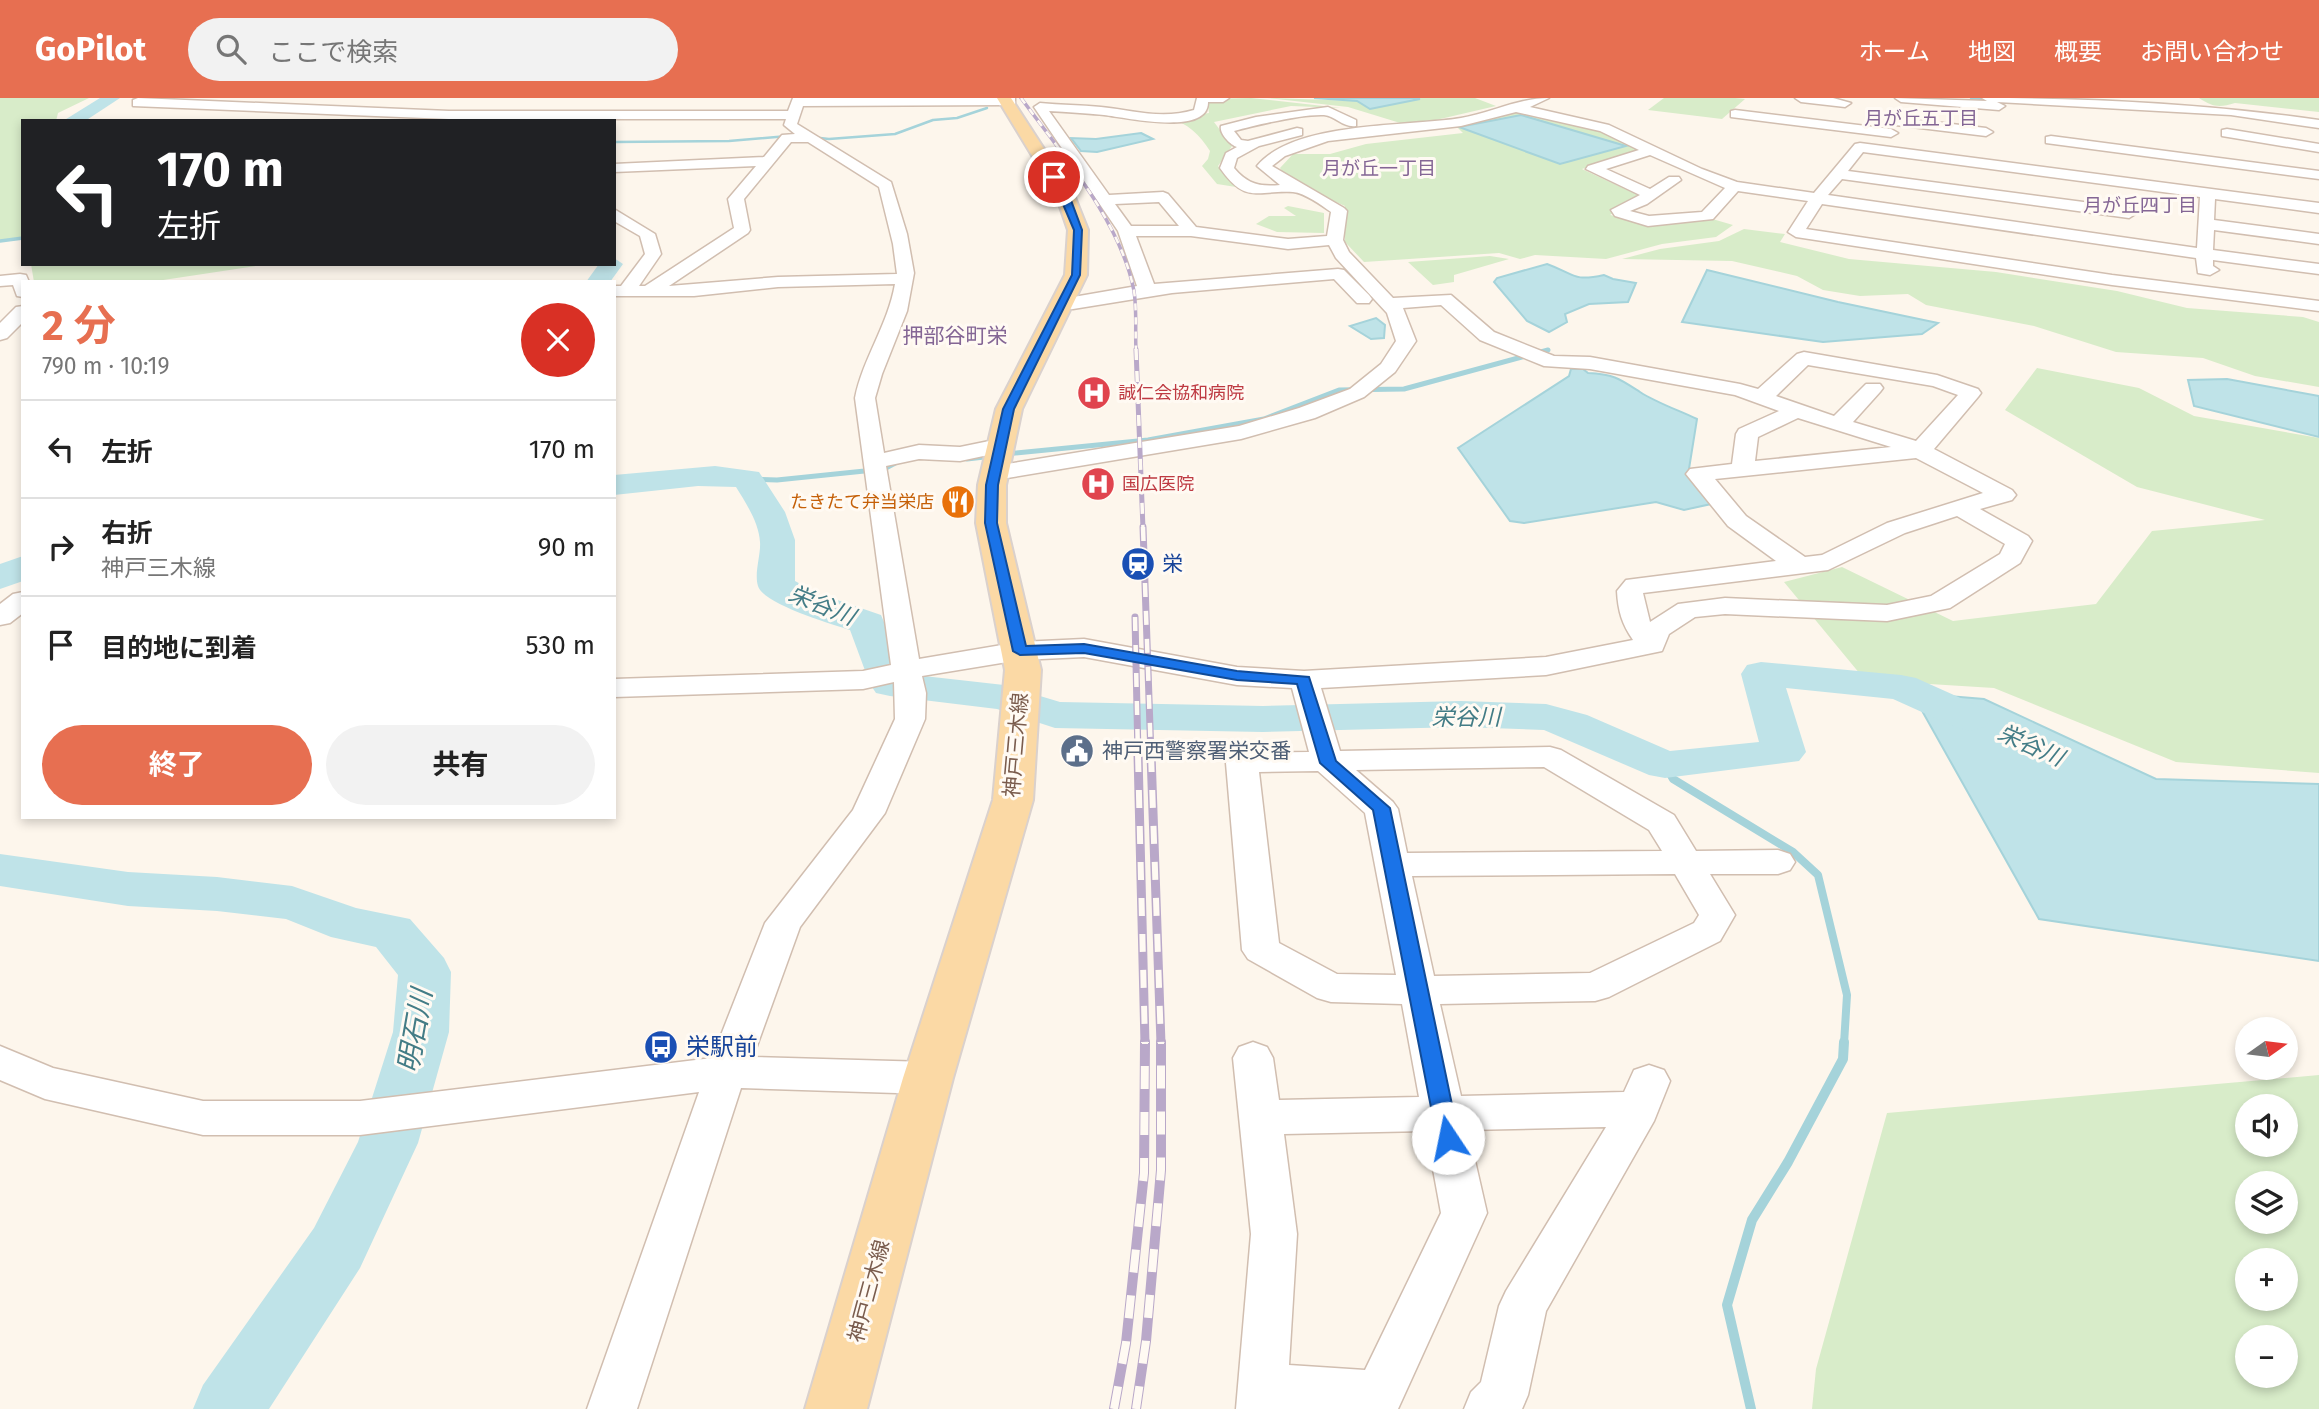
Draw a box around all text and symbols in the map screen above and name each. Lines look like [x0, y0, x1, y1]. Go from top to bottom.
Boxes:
search box [188, 18, 678, 81]
text: GoPilot [35, 29, 146, 69]
icon: search [212, 30, 250, 68]
text: ここで検索 [268, 37, 398, 68]
text: ホーム [1859, 38, 1930, 66]
text: 地図 [1968, 38, 2016, 66]
text: 概要 [2054, 38, 2102, 66]
text: お問い合わせ [2140, 38, 2284, 66]
district label: 月が丘五丁目 [1864, 107, 1978, 130]
text: 170 m [157, 140, 284, 199]
icon: left [42, 147, 133, 238]
pin [1024, 147, 1084, 207]
district label: 月が丘一丁目 [1322, 157, 1436, 180]
icon: arrive [1035, 158, 1073, 196]
district label: 月が丘四丁目 [2083, 194, 2197, 217]
text: 左折 [157, 207, 221, 245]
text: 2 分 [42, 301, 116, 351]
button: close [521, 303, 595, 377]
district label: 押部谷町栄 [903, 323, 1008, 349]
text: 790 m · 10:19 [42, 352, 170, 380]
hospital icon: 誠仁会協和病院 [1075, 374, 1113, 412]
place label: 誠仁会協和病院 [1118, 382, 1244, 404]
icon: left [42, 430, 80, 468]
text: 170 m [529, 434, 595, 465]
text: 左折 [101, 437, 153, 468]
hospital icon: 国広医院 [1079, 465, 1117, 503]
place label: 国広医院 [1122, 473, 1194, 495]
restaurant icon: たきたて弁当栄店 [939, 483, 977, 521]
place label: たきたて弁当栄店 [790, 491, 934, 513]
text: 右折 [101, 518, 153, 549]
icon: right [42, 528, 80, 566]
text: 90 m [538, 532, 595, 563]
station icon: 栄 [1119, 545, 1157, 583]
place label: 栄 [1162, 551, 1183, 577]
text: 神戸三木線 [101, 554, 216, 582]
water label: 栄谷川 [785, 579, 862, 632]
icon: arrive [42, 626, 80, 664]
text: 530 m [526, 630, 595, 661]
text: 目的地に到着 [101, 633, 257, 664]
street label: 神戸三木線 [998, 692, 1034, 798]
water label: 栄谷川 [1432, 703, 1504, 731]
water label: 栄谷川 [1994, 718, 2071, 773]
button: 終了 [42, 725, 312, 805]
button: 共有 [326, 725, 595, 805]
public building icon: 神戸西警察署栄交番 [1058, 732, 1096, 770]
place label: 神戸西警察署栄交番 [1102, 738, 1291, 764]
water label: 明石川 [391, 984, 439, 1075]
north arrow [2235, 1017, 2298, 1080]
map controls [2235, 1017, 2298, 1388]
bus stop icon: 栄駅前 [642, 1028, 680, 1066]
place label: 栄駅前 [686, 1033, 758, 1061]
button: sound [2235, 1094, 2298, 1157]
position arrow [1411, 1101, 1485, 1175]
button: layers [2235, 1171, 2298, 1234]
street label: 神戸三木線 [843, 1237, 895, 1345]
button: + [2235, 1248, 2298, 1311]
button: − [2235, 1325, 2298, 1388]

